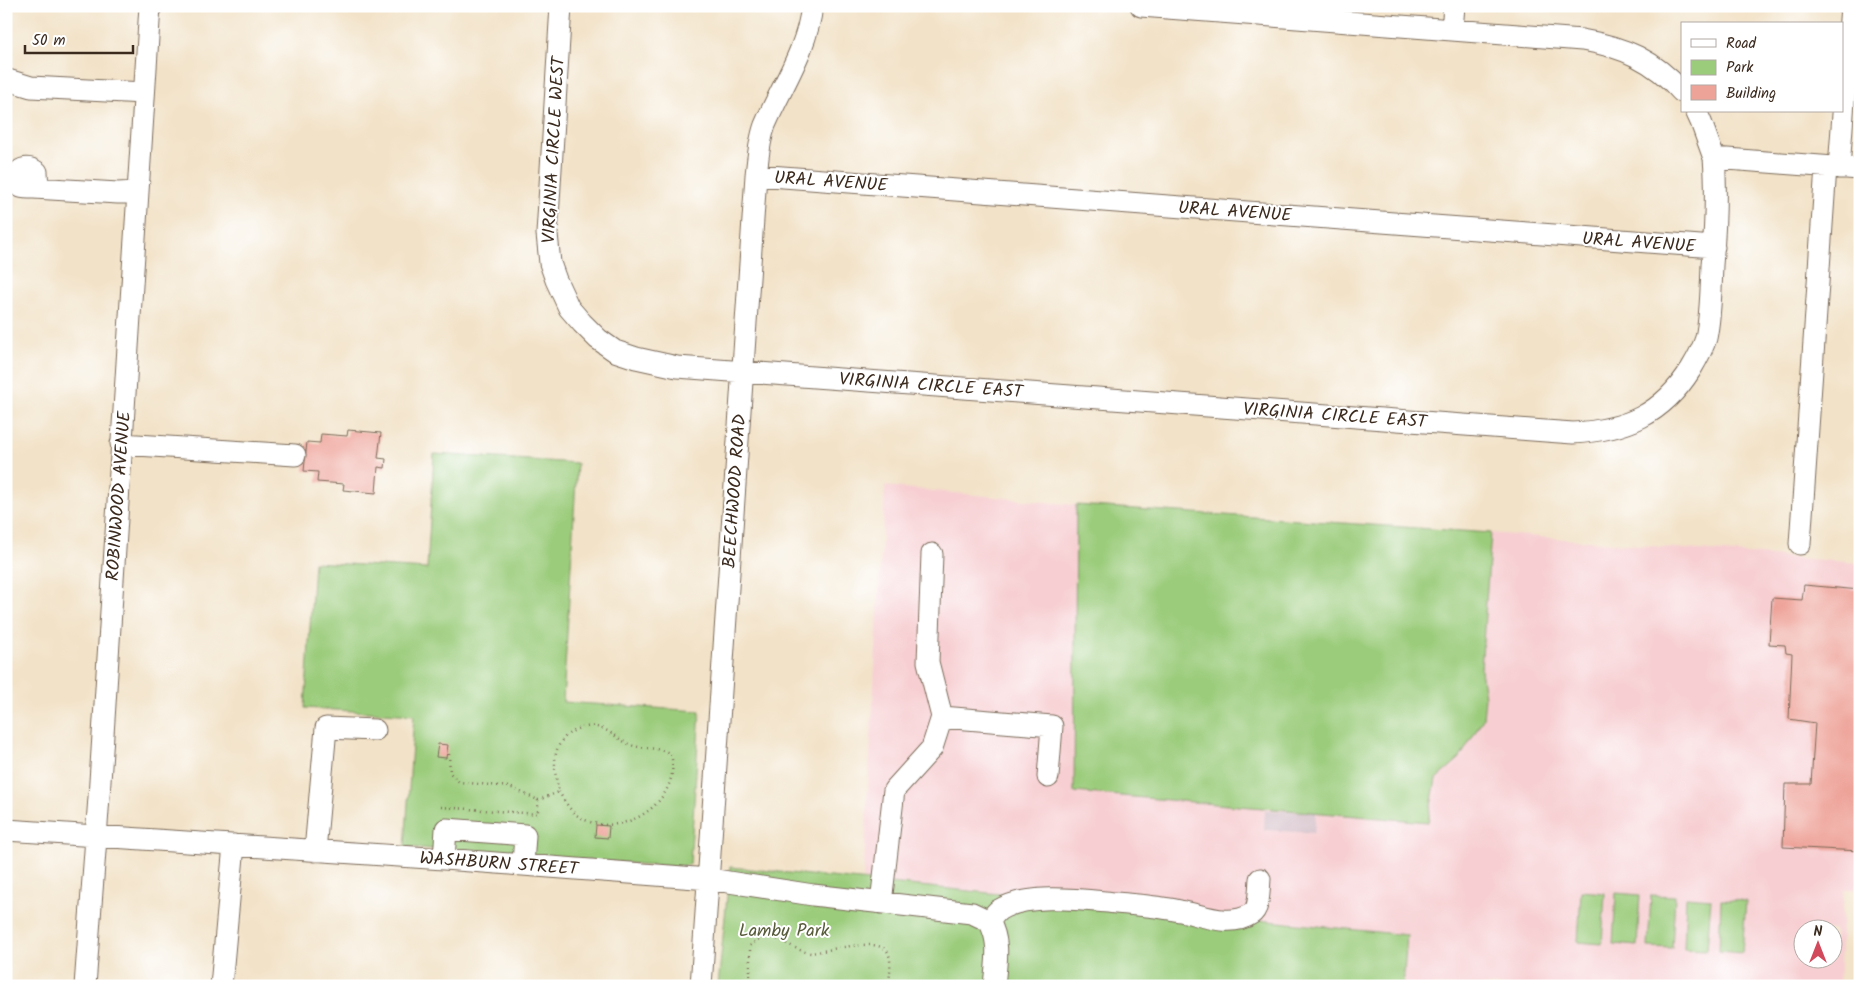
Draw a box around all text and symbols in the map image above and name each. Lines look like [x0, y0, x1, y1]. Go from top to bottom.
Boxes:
scale bar [25, 22, 132, 54]
legend [1681, 22, 1844, 112]
text: 50 m [32, 29, 66, 53]
text: Road [1726, 32, 1757, 56]
street label: VIRGINIA CIRCLE WEST [535, 54, 574, 244]
text: Park [1726, 56, 1754, 80]
text: Building [1726, 82, 1776, 106]
street label: URAL AVENUE [773, 164, 889, 201]
street label: URAL AVENUE [1177, 194, 1293, 231]
street label: URAL AVENUE [1581, 225, 1697, 262]
street label: VIRGINIA CIRCLE EAST [838, 366, 1025, 407]
street label: VIRGINIA CIRCLE EAST [1242, 396, 1429, 437]
street label: ROBINWOOD AVENUE [99, 410, 140, 582]
street label: BEECHWOOD ROAD [716, 413, 755, 569]
street label: WASHBURN STREET [418, 844, 581, 885]
park label: Lamby Park [739, 917, 830, 946]
north arrow [1794, 920, 1844, 970]
text: N [1814, 921, 1823, 943]

